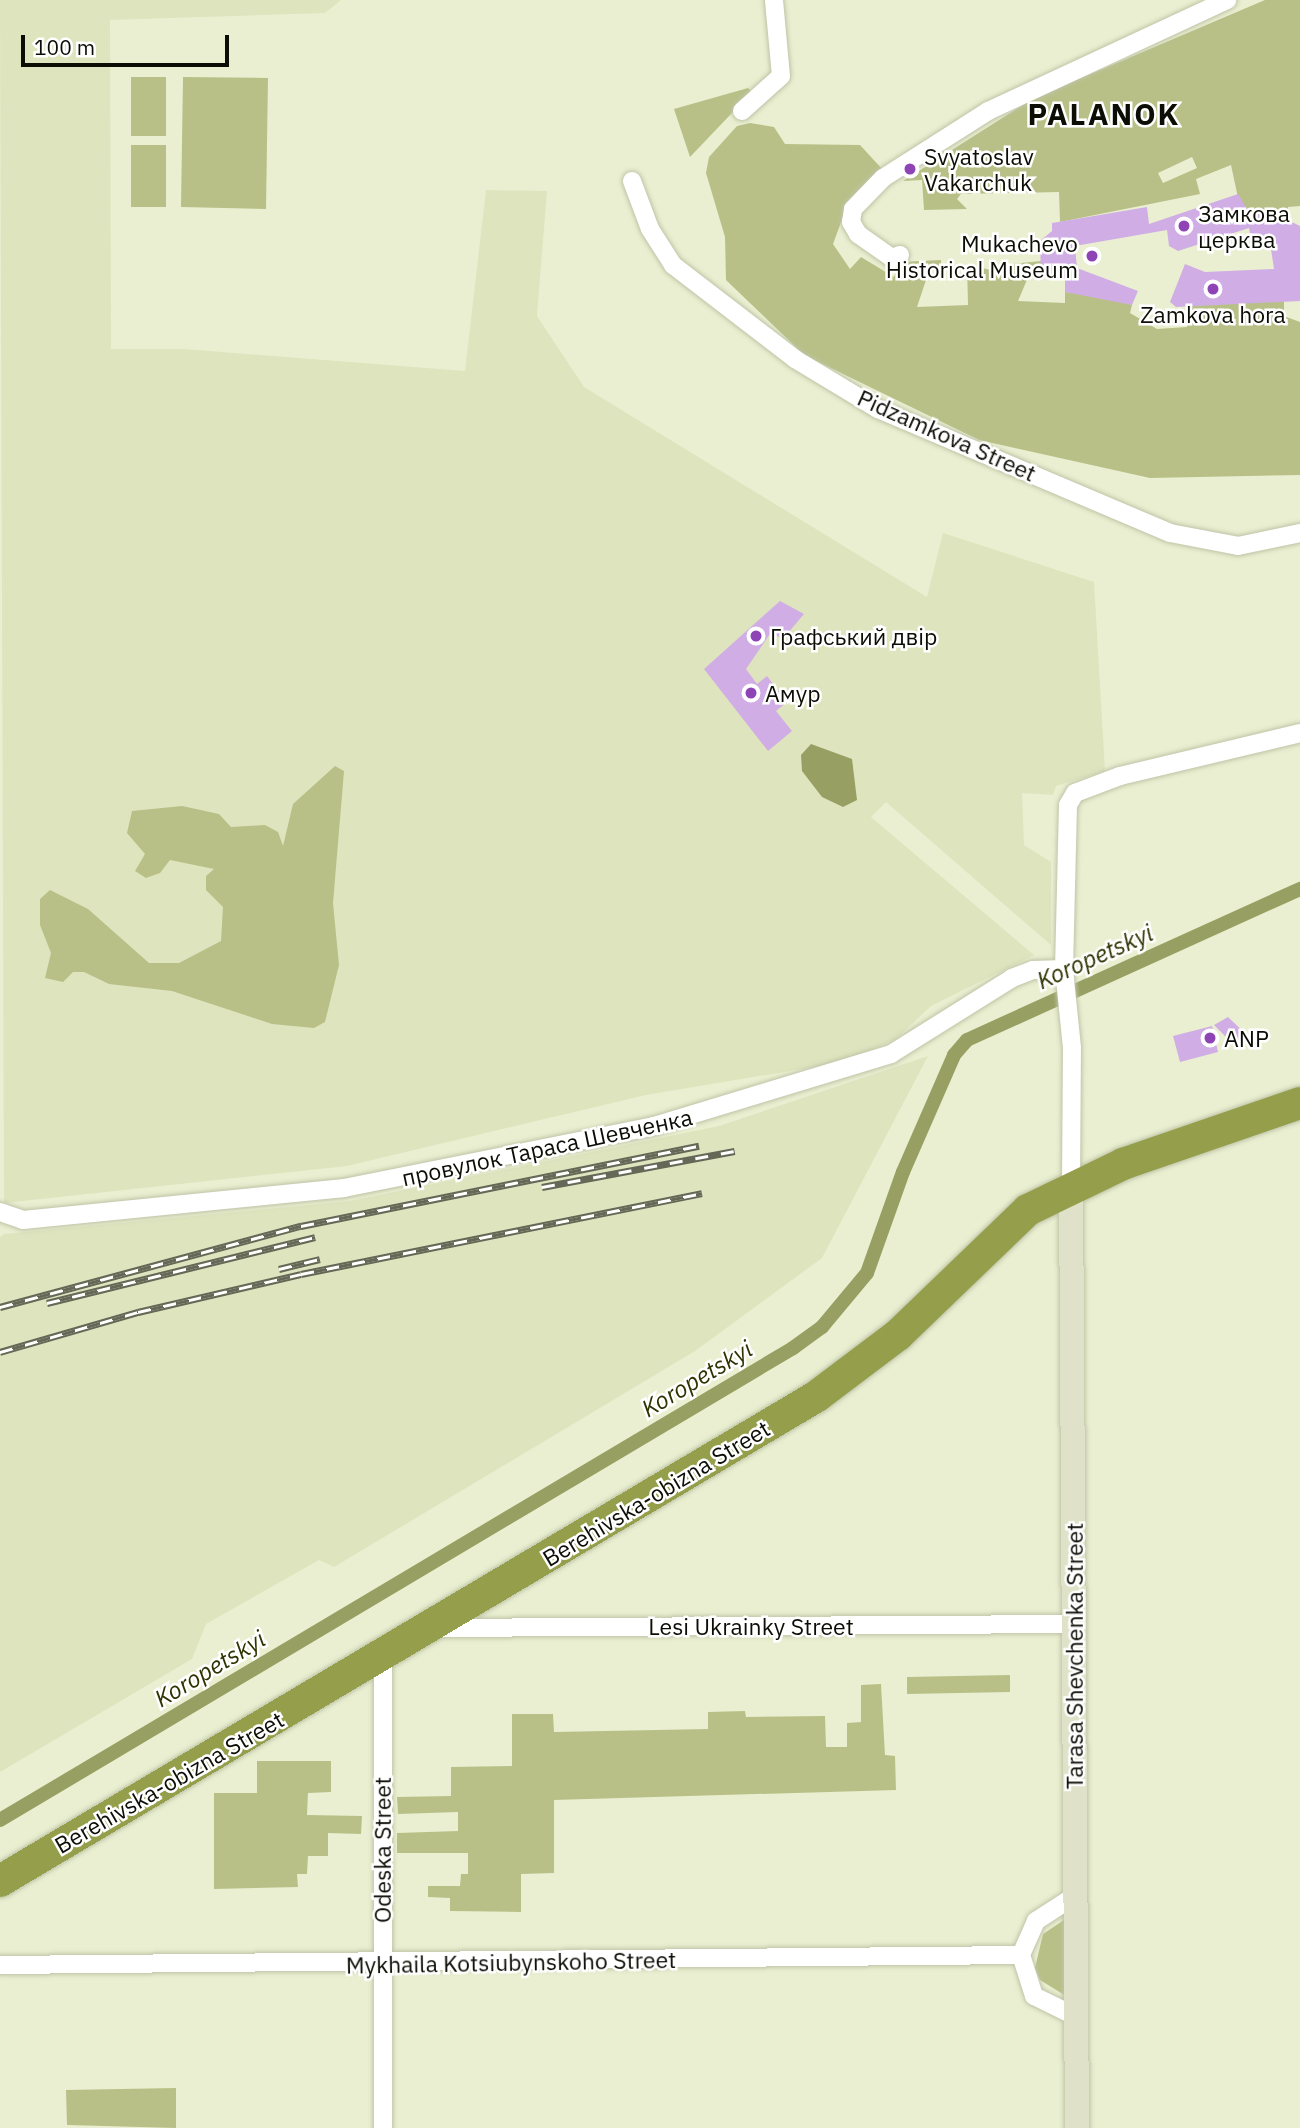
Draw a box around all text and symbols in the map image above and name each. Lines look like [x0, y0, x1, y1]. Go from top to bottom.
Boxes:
scale bar [24, 21, 233, 65]
text: 100 m [34, 33, 95, 61]
district label: PALANOK [1028, 96, 1180, 132]
place label: Svyatoslav Vakarchuk [924, 142, 1034, 196]
marker: Svyatoslav Vakarchuk [902, 161, 918, 177]
place label: Замкова церква [1198, 199, 1290, 253]
marker: Замкова церква [1176, 218, 1192, 234]
place label: Mukachevo Historical Museum [886, 229, 1078, 283]
marker: Mukachevo Historical Museum [1084, 248, 1100, 264]
marker: Zamkova hora [1205, 281, 1221, 297]
place label: Zamkova hora [1140, 300, 1286, 328]
street label: Pidzamkova Street [854, 383, 1040, 487]
place label: Графський двір [770, 622, 937, 650]
marker: Графський двір [748, 628, 764, 644]
place label: Амур [765, 679, 821, 707]
marker: Амур [743, 685, 759, 701]
water label: Koropetskyi [1032, 919, 1158, 995]
place label: ANP [1224, 1024, 1269, 1052]
marker: ANP [1202, 1030, 1218, 1046]
street label: провулок Тараса Шевченка [399, 1103, 695, 1191]
water label: Koropetskyi [636, 1335, 758, 1423]
street label: Berehivska-obizna Street [537, 1414, 775, 1572]
street label: Tarasa Shevchenka Street [1060, 1523, 1088, 1789]
street label: Lesi Ukrainky Street [648, 1612, 854, 1640]
water label: Koropetskyi [149, 1625, 271, 1713]
street label: Berehivska-obizna Street [50, 1705, 288, 1859]
street label: Odeska Street [368, 1777, 396, 1923]
street label: Mykhaila Kotsiubynskoho Street [346, 1945, 676, 1979]

